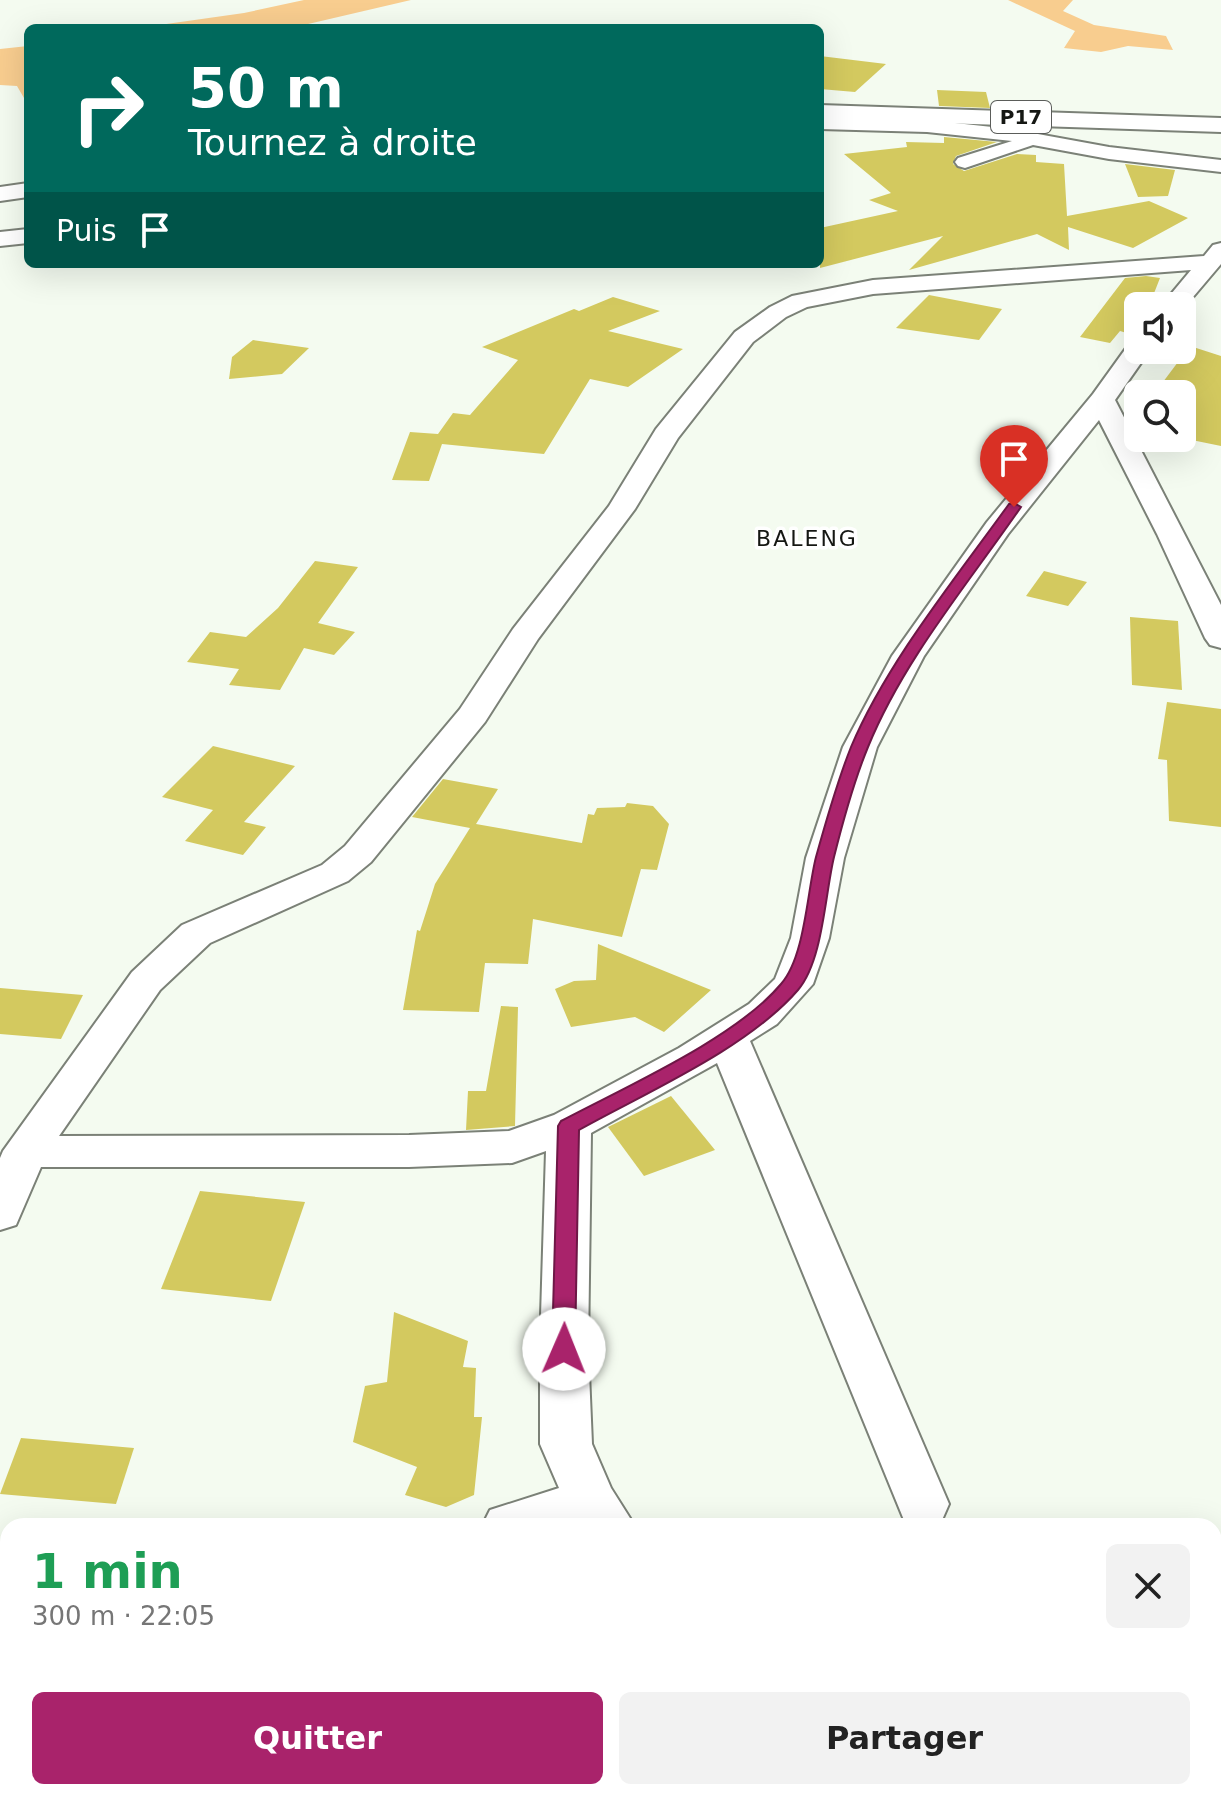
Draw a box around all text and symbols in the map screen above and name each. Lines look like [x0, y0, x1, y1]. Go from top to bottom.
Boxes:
text: 50 m [188, 55, 344, 120]
icon: right [56, 56, 160, 160]
road number: P17 [991, 101, 1051, 133]
text: Tournez à droite [188, 122, 477, 163]
icon: arrive [133, 208, 177, 252]
text: Puis [56, 213, 117, 248]
map controls [1124, 292, 1196, 452]
button: sound [1124, 292, 1196, 364]
button: search [1124, 380, 1196, 452]
pin [980, 425, 1048, 507]
icon: arrive [992, 437, 1036, 481]
district label: BALENG [756, 526, 858, 551]
position arrow [522, 1307, 606, 1391]
text: 1 min [32, 1543, 183, 1599]
button: close [1106, 1544, 1190, 1628]
text: 300 m · 22:05 [32, 1601, 215, 1631]
button: Quitter [32, 1692, 603, 1784]
button: Partager [619, 1692, 1190, 1784]

